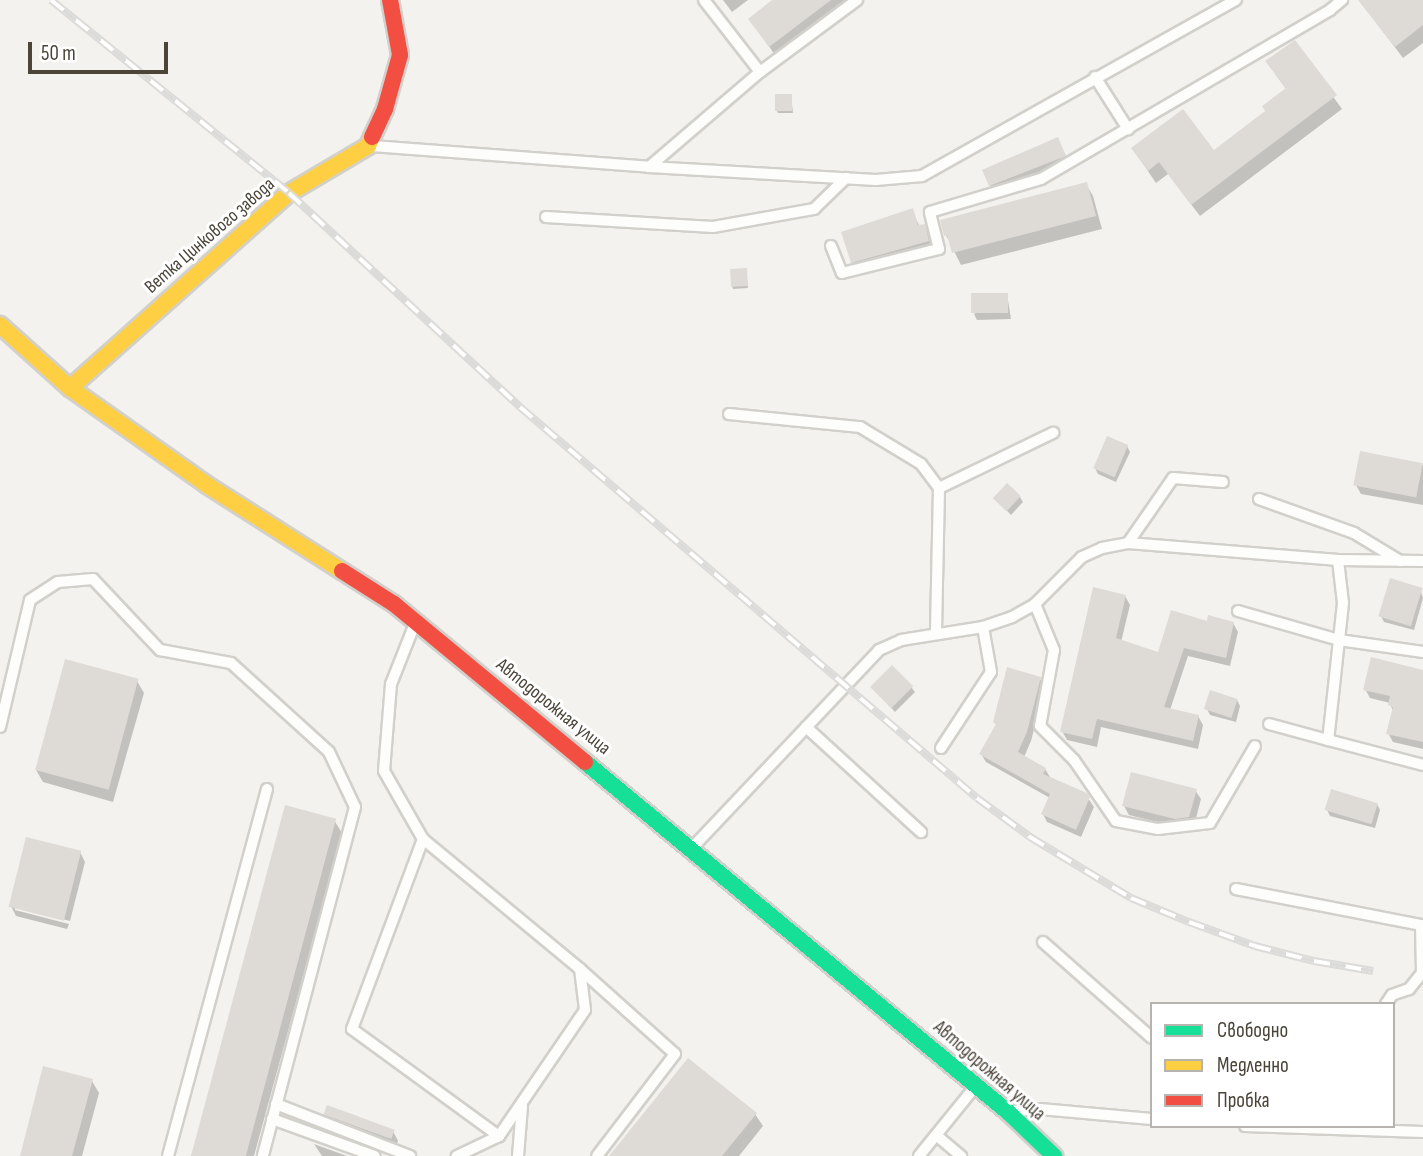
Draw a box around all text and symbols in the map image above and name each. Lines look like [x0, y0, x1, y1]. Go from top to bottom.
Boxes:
scale bar [32, 28, 172, 72]
text: 50 m [41, 41, 76, 66]
street label: Ветка Цинкового завода [140, 173, 280, 299]
street label: Автодорожная улица [491, 654, 615, 760]
legend [1150, 1002, 1395, 1128]
street label: Автодорожная улица [929, 1016, 1049, 1126]
text: Свободно [1217, 1018, 1288, 1043]
text: Медленно [1217, 1053, 1289, 1078]
text: Пробка [1217, 1088, 1270, 1113]

